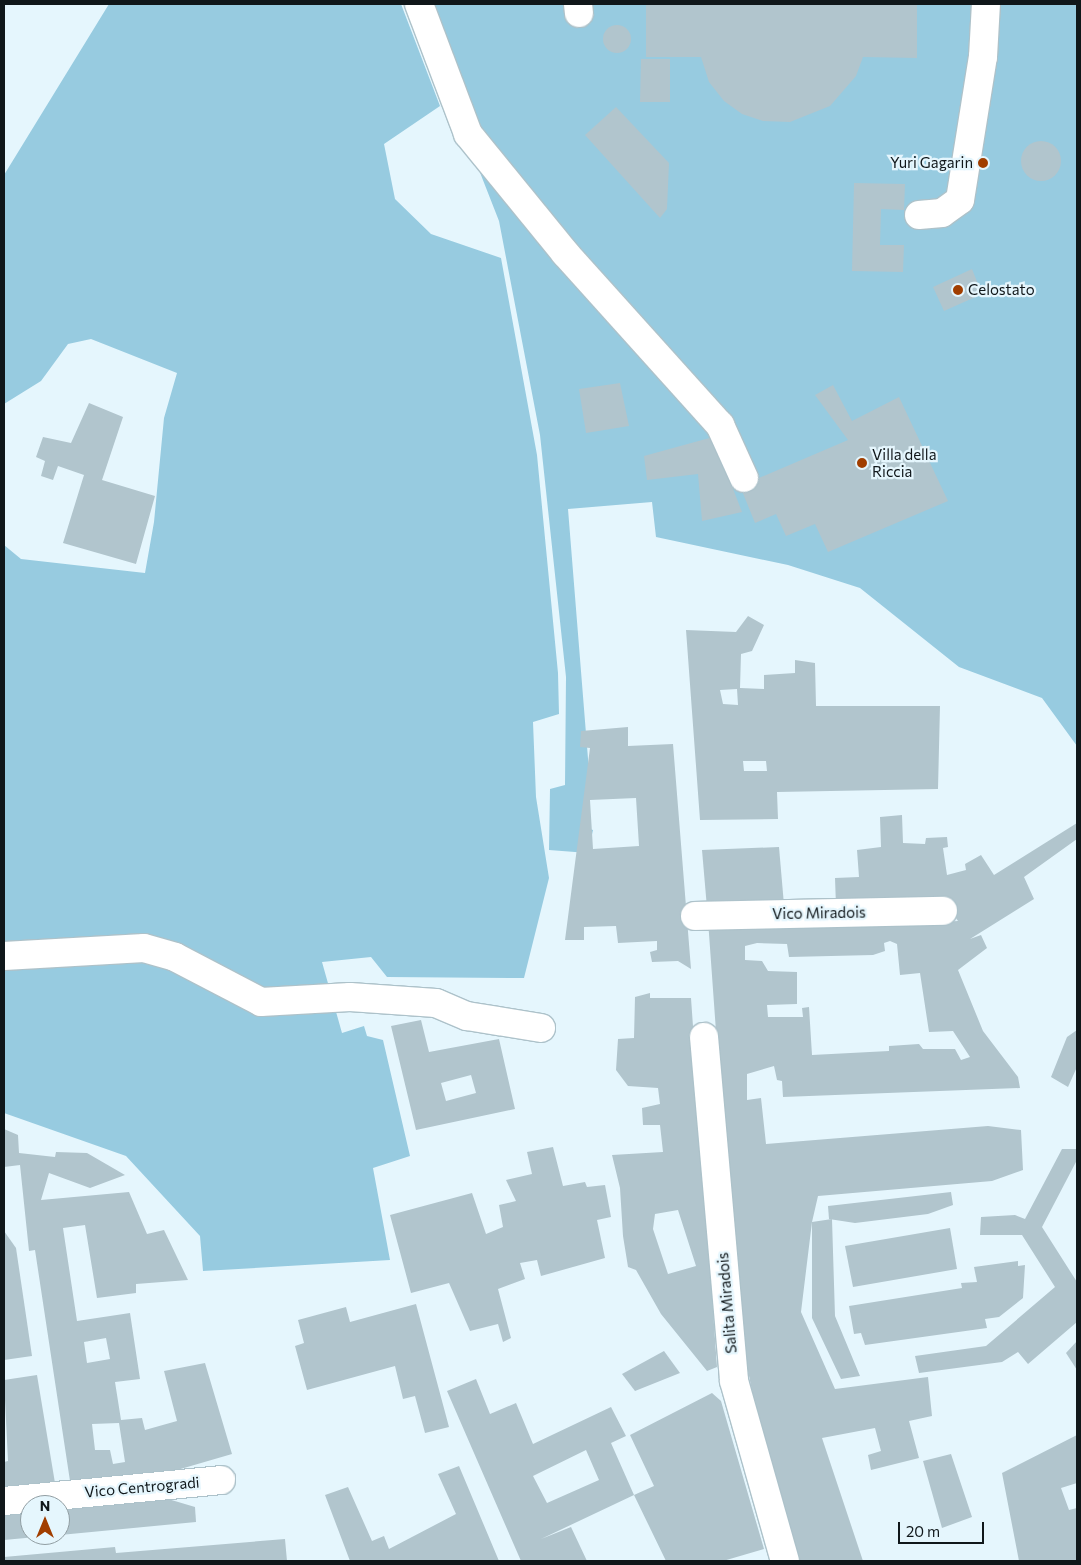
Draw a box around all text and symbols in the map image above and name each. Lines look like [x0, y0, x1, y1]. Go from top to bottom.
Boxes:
place label: Yuri Gagarin [890, 154, 973, 172]
marker: Yuri Gagarin [977, 157, 989, 169]
place label: Celostato [968, 281, 1035, 299]
marker: Celostato [952, 284, 964, 296]
place label: Villa della Riccia [872, 445, 937, 480]
marker: Villa della Riccia [856, 457, 868, 469]
street label: Vico Miradois [772, 903, 866, 923]
street label: Salita Miradois [714, 1252, 740, 1354]
street label: Vico Centrogradi [84, 1473, 200, 1501]
north arrow [20, 1495, 70, 1545]
text: N [40, 1497, 50, 1514]
scale bar [901, 1512, 987, 1544]
text: 20 m [906, 1522, 940, 1540]

